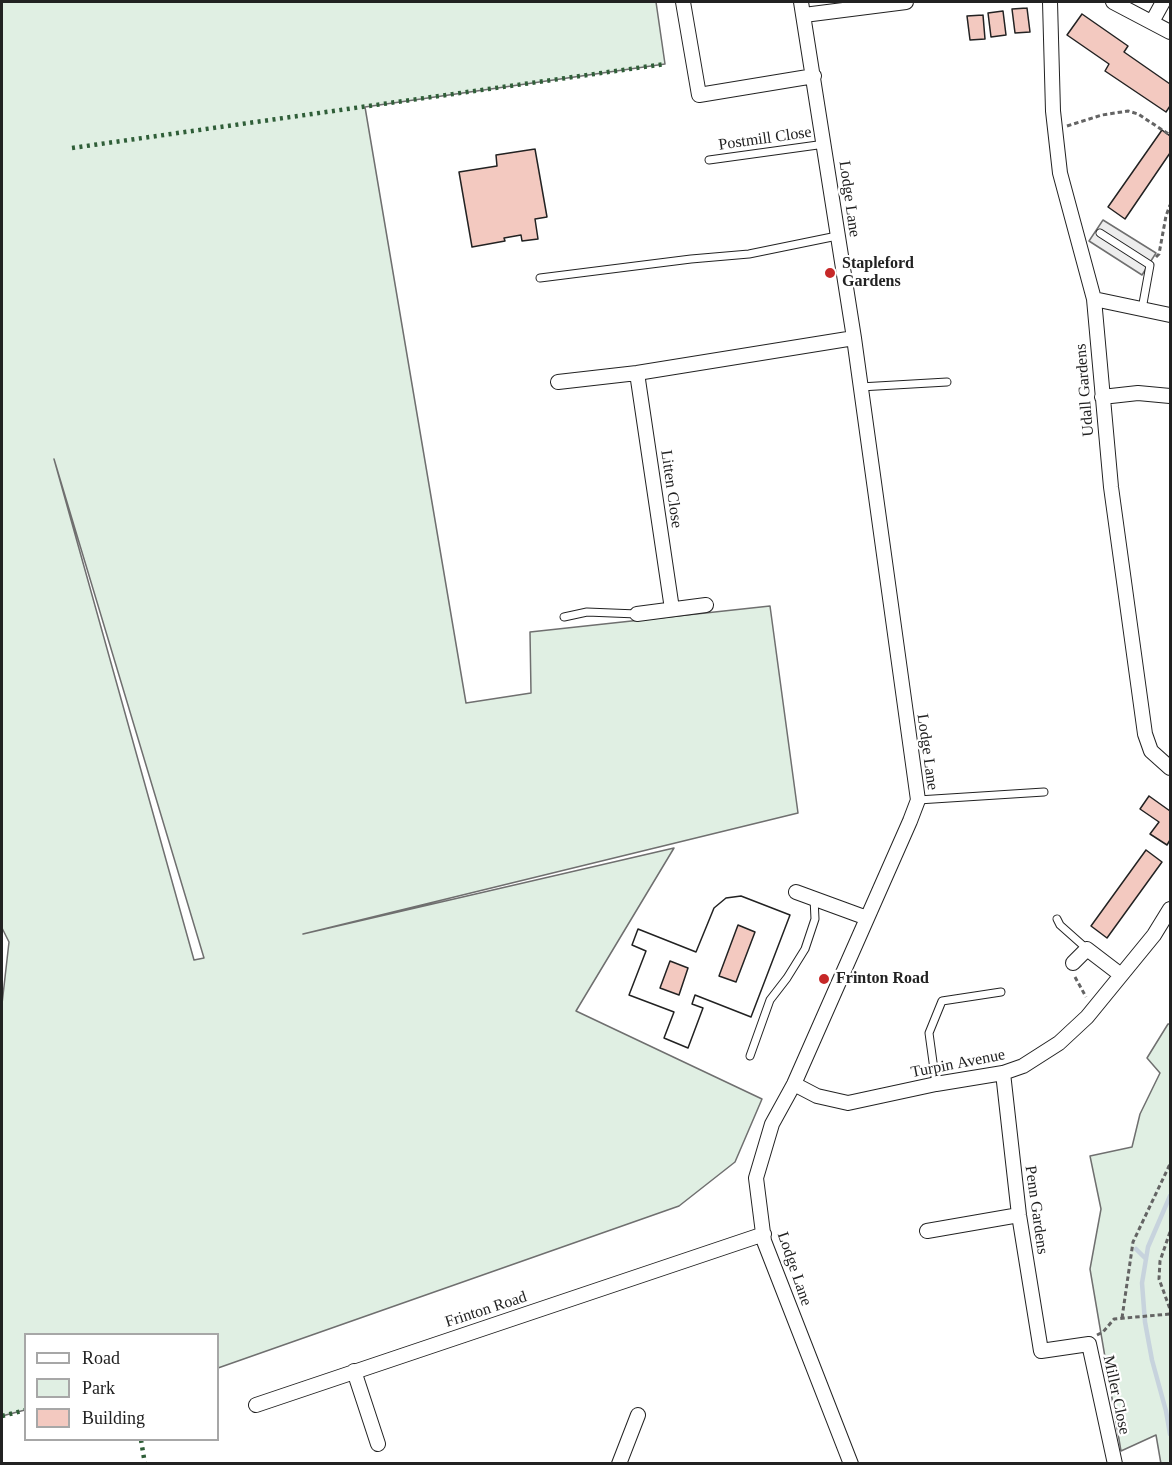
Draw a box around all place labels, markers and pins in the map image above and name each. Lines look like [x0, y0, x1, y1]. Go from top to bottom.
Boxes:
place label: Stapleford Gardens [842, 254, 914, 292]
marker: Stapleford Gardens [823, 266, 837, 280]
place label: Frinton Road [836, 969, 929, 989]
marker: Frinton Road [817, 972, 831, 986]

